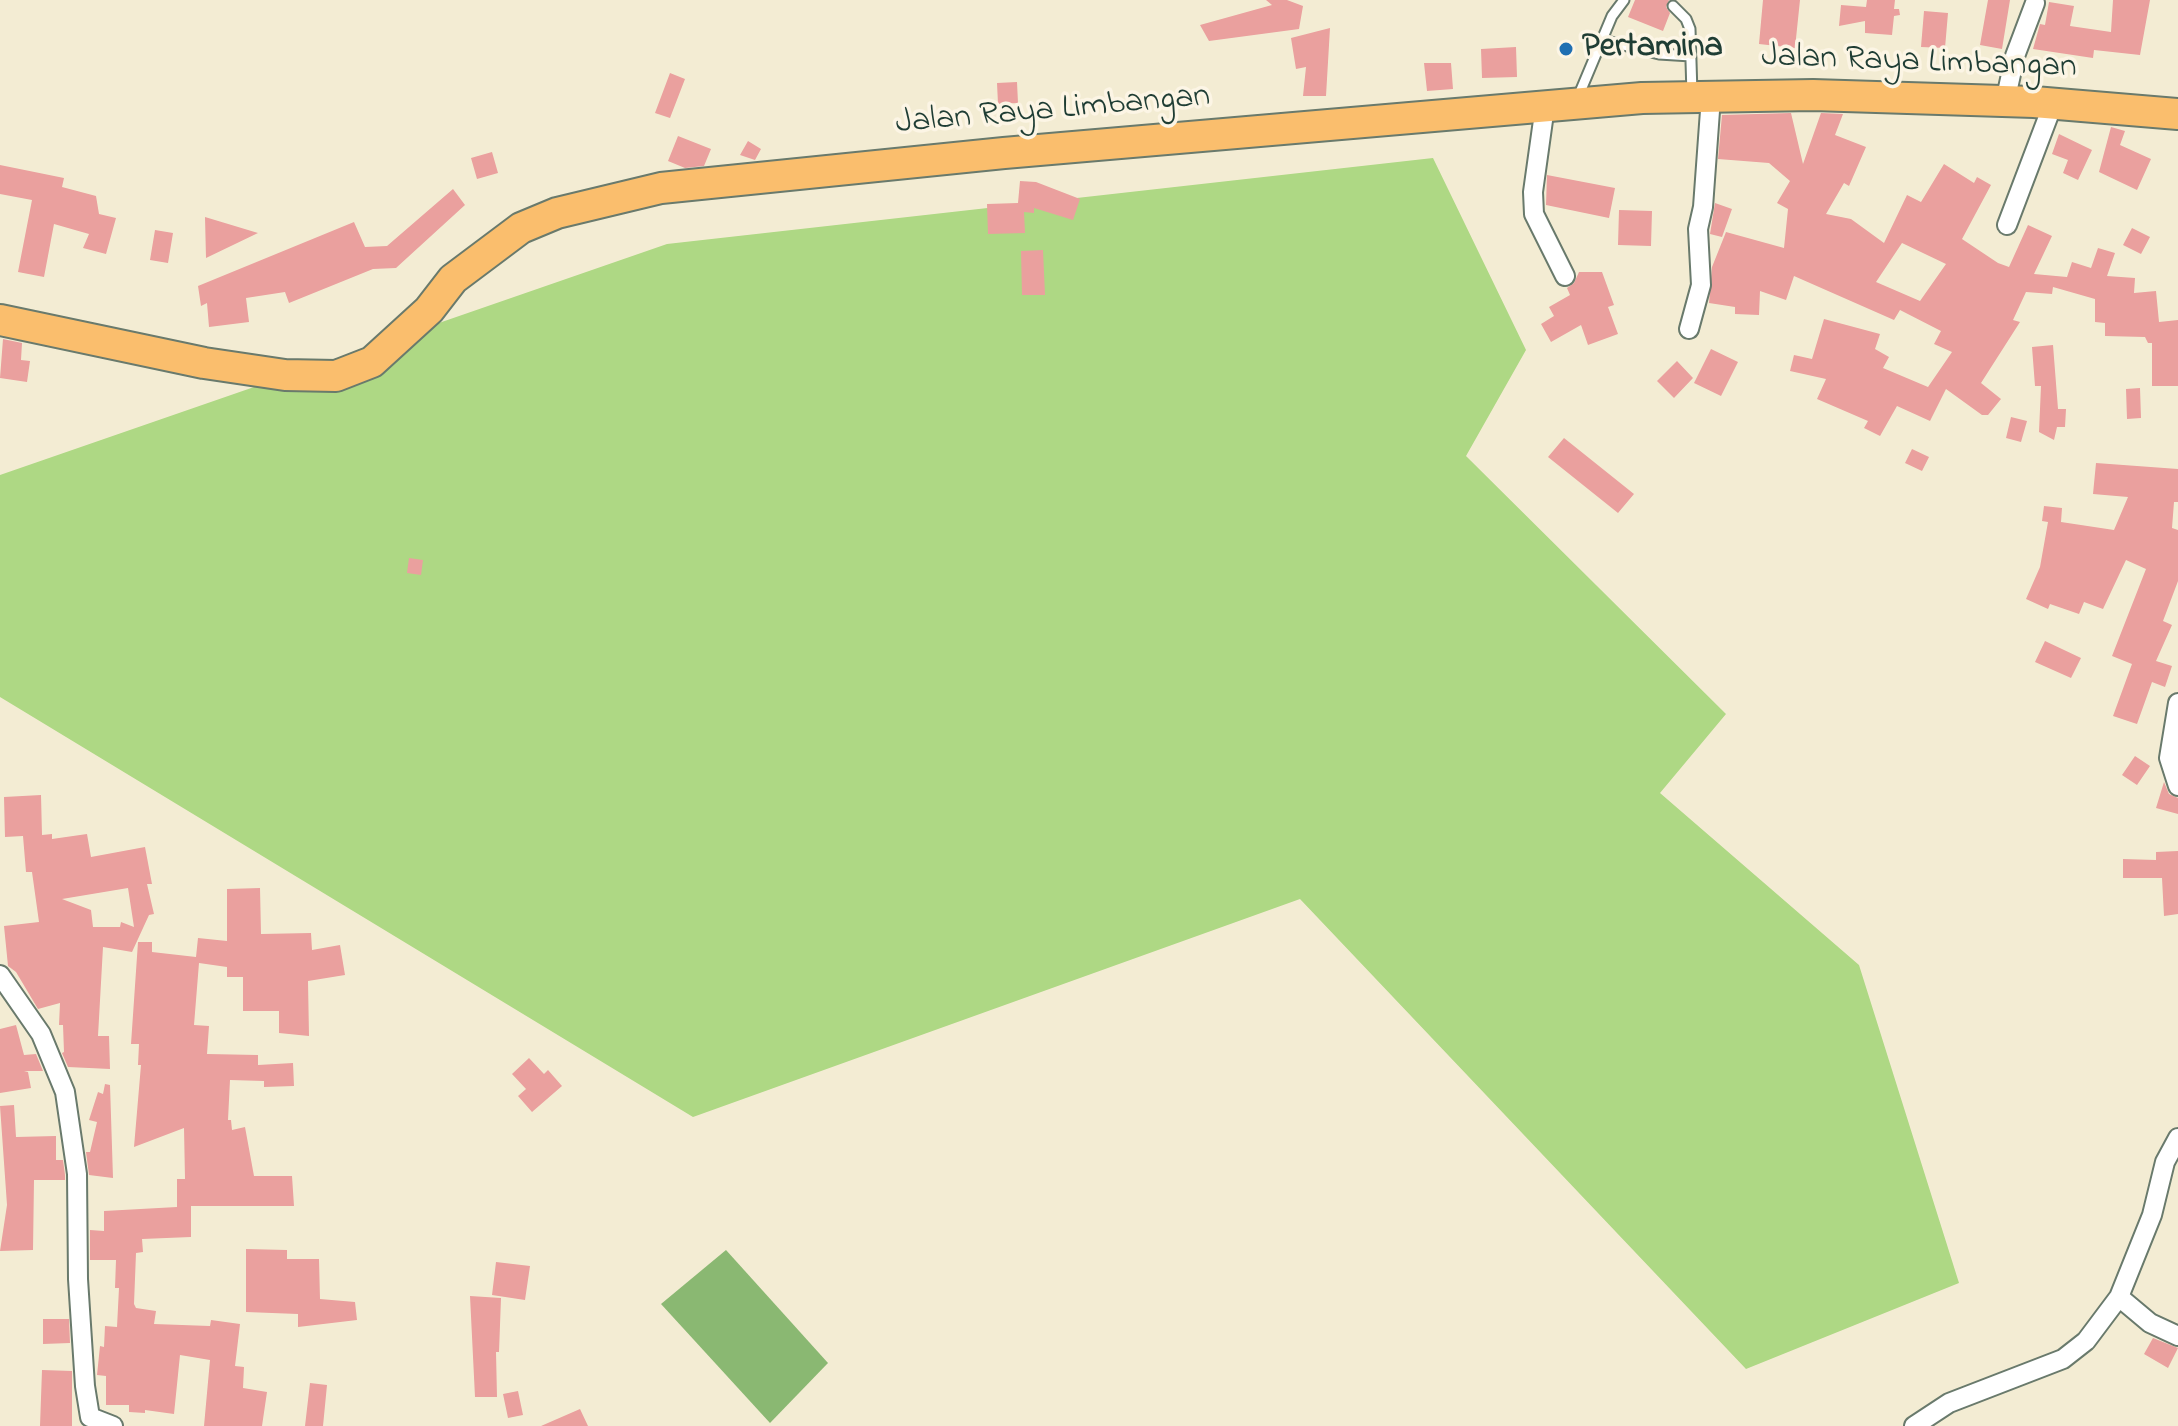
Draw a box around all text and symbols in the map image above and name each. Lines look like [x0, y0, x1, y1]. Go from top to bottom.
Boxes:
place label: Pertamina [1582, 29, 1723, 69]
street label: Jalan Raya Limbangan [1760, 38, 2078, 90]
marker: Pertamina [1557, 40, 1575, 58]
street label: Jalan Raya Limbangan [894, 78, 1212, 146]

